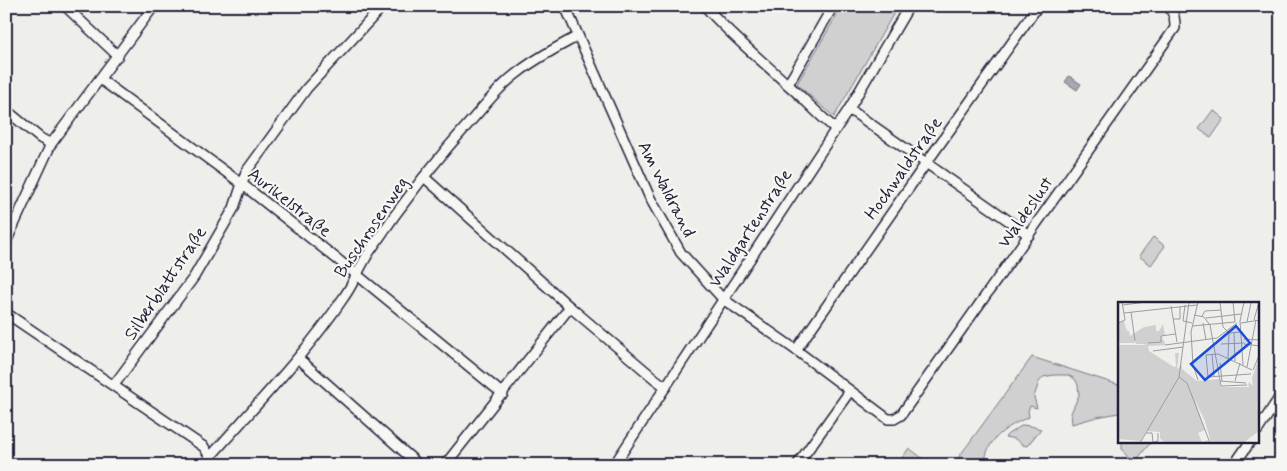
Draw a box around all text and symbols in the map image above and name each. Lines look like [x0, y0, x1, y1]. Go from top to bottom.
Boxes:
street label: Hochwaldstraße [859, 112, 948, 225]
street label: Am Waldrand [632, 137, 701, 242]
street label: Aurikelstraße [242, 162, 336, 243]
street label: Waldgartenstraße [703, 164, 798, 293]
street label: Buschrosenweg [329, 172, 414, 283]
street label: Waldeslust [992, 172, 1060, 253]
street label: Silberblattstraße [119, 222, 213, 345]
inset map [1118, 302, 1260, 444]

